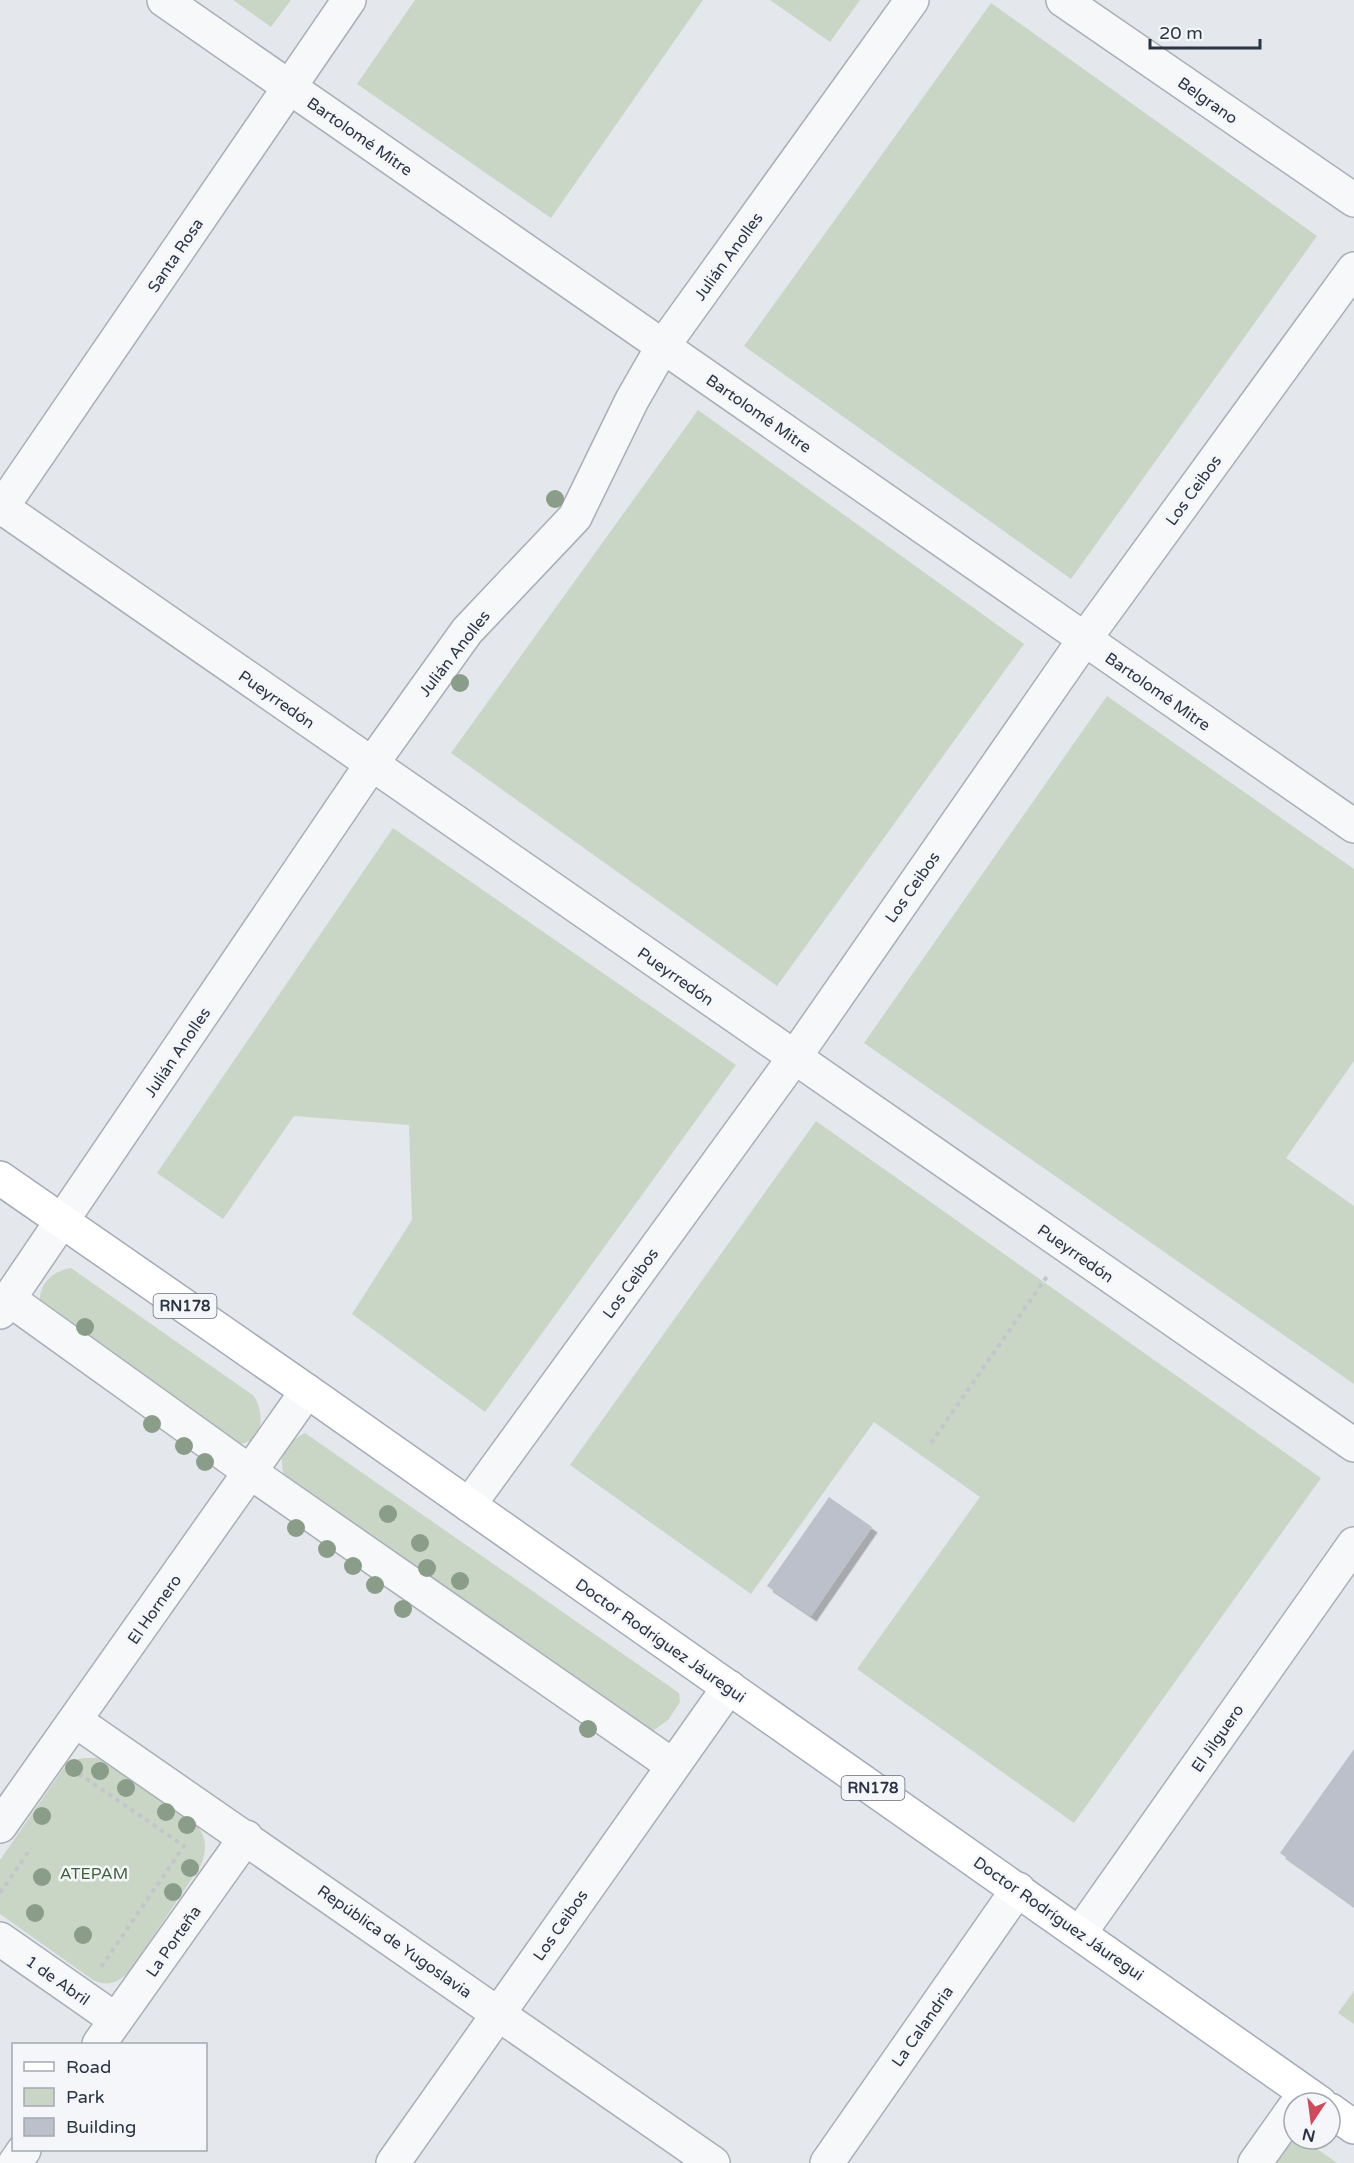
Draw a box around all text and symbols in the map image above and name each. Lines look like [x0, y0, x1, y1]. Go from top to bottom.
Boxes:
scale bar [1150, 12, 1260, 50]
text: 20 m [1159, 22, 1203, 44]
street label: Belgrano [1174, 73, 1241, 129]
street label: Bartolomé Mitre [303, 93, 416, 181]
street label: Julián Anolles [690, 209, 767, 305]
street label: Santa Rosa [144, 215, 208, 297]
street label: Bartolomé Mitre [702, 370, 815, 458]
street label: Los Ceibos [1162, 451, 1226, 530]
street label: Julián Anolles [415, 606, 495, 701]
street label: Bartolomé Mitre [1101, 648, 1214, 736]
street label: Pueyrredón [234, 666, 318, 733]
street label: Los Ceibos [881, 848, 945, 927]
street label: Pueyrredón [633, 943, 717, 1010]
street label: Julián Anolles [140, 1004, 215, 1101]
street label: Pueyrredón [1033, 1220, 1117, 1287]
street label: Los Ceibos [599, 1244, 663, 1323]
road number: RN178 [154, 1294, 216, 1318]
street label: El Hornero [124, 1571, 186, 1648]
street label: Doctor Rodríguez Jáuregui [571, 1574, 749, 1707]
street label: El Jilguero [1187, 1701, 1248, 1776]
road number: RN178 [842, 1776, 904, 1800]
street label: Doctor Rodríguez Jáuregui [969, 1852, 1147, 1985]
park label: ATEPAM [60, 1864, 128, 1884]
street label: República de Yugoslavia [313, 1881, 476, 2003]
street label: Los Ceibos [529, 1886, 593, 1965]
street label: La Porteña [142, 1902, 206, 1981]
street label: 1 de Abril [22, 1952, 93, 2010]
street label: La Calandria [888, 1982, 958, 2071]
legend [12, 2043, 207, 2151]
text: Road [66, 2056, 111, 2078]
text: Park [66, 2086, 105, 2108]
north arrow [1282, 2091, 1342, 2151]
text: Building [66, 2116, 136, 2138]
text: N [1300, 2123, 1317, 2146]

